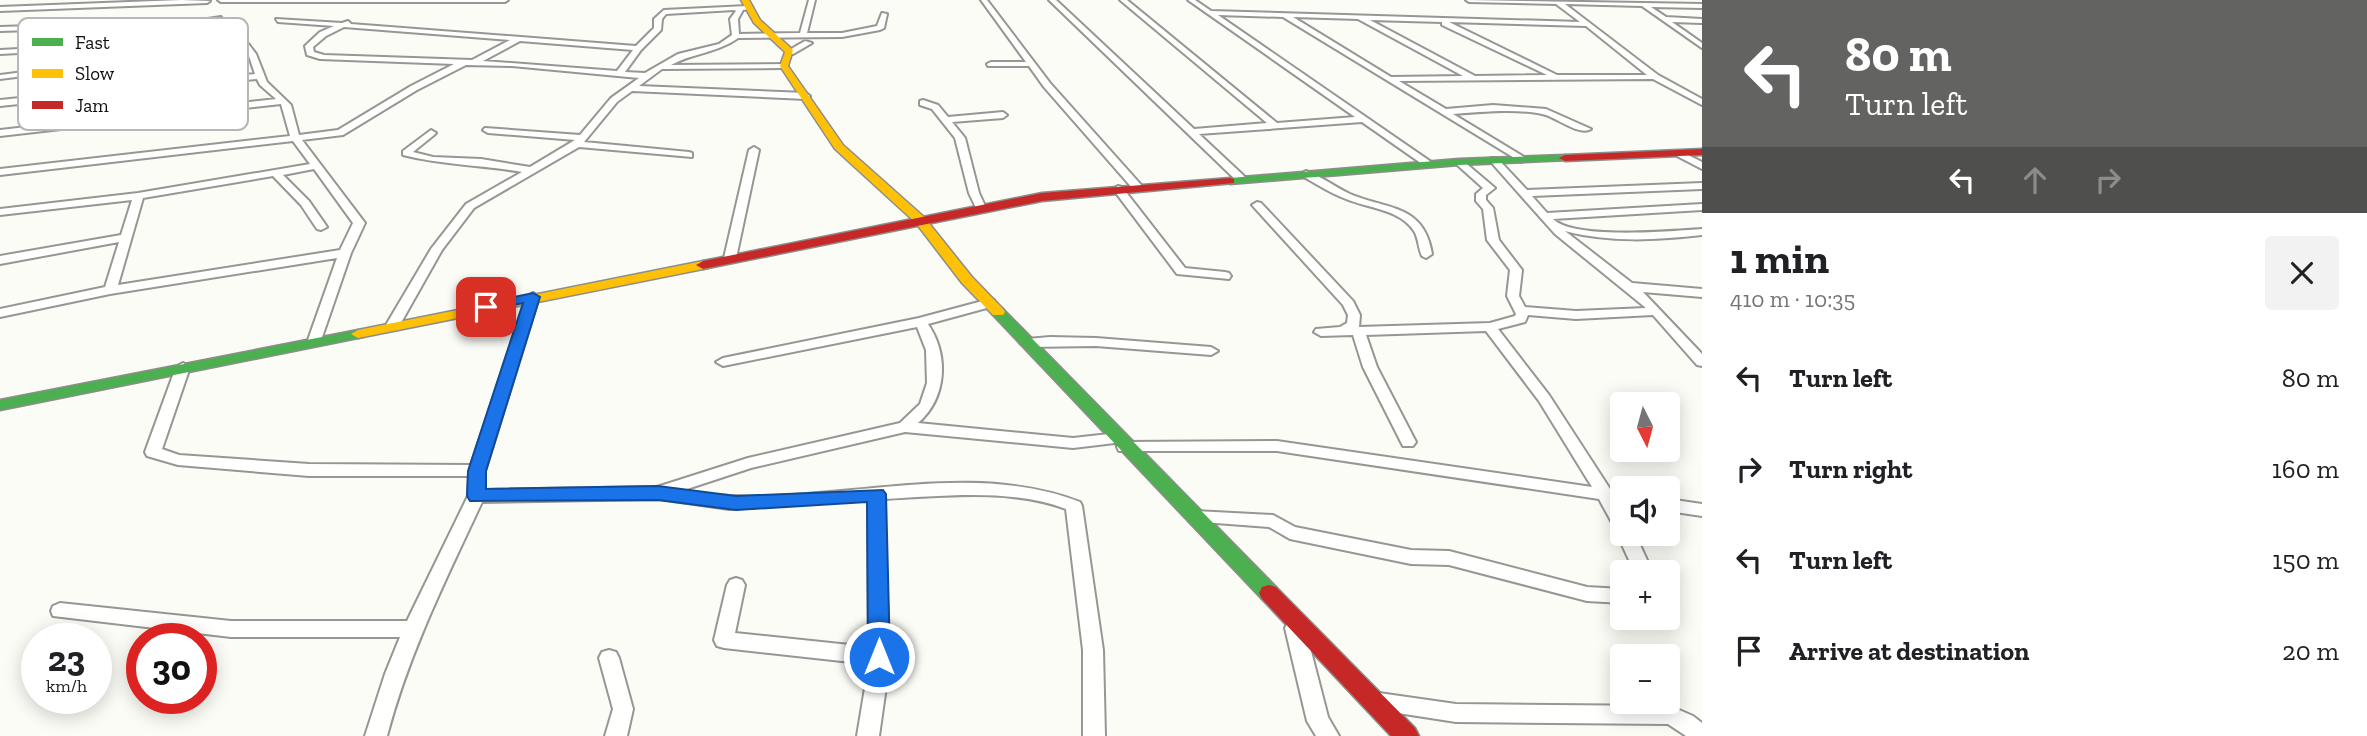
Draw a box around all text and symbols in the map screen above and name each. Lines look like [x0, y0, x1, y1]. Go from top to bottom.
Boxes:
legend [18, 18, 248, 130]
text: 80 m [1845, 25, 1952, 84]
icon: left [1730, 28, 1821, 119]
text: Fast [75, 31, 110, 54]
text: Slow [75, 62, 115, 85]
text: Turn left [1845, 85, 1967, 123]
text: Jam [75, 94, 109, 117]
icon: left [1943, 161, 1981, 199]
icon: ahead [2016, 161, 2054, 199]
icon: right [2089, 161, 2127, 199]
text: 1 min [1730, 233, 1829, 284]
button: close [2265, 236, 2339, 310]
pin [456, 277, 516, 337]
text: 410 m · 10:35 [1730, 285, 1855, 313]
icon: arrive [467, 288, 505, 326]
icon: left [1730, 359, 1768, 397]
text: Turn left [1789, 362, 1892, 394]
text: 80 m [2282, 362, 2339, 394]
north arrow [1610, 392, 1680, 462]
map controls [1610, 392, 1680, 714]
icon: right [1730, 450, 1768, 488]
text: Turn right [1789, 453, 1912, 485]
text: 160 m [2272, 453, 2339, 485]
button: sound [1610, 476, 1680, 546]
icon: left [1730, 541, 1768, 579]
text: Turn left [1789, 544, 1892, 576]
text: 150 m [2272, 544, 2339, 576]
button: + [1610, 560, 1680, 630]
position arrow [842, 620, 916, 694]
speed limit sign: 30 [126, 623, 217, 714]
icon: arrive [1730, 632, 1768, 670]
text: Arrive at destination [1789, 635, 2029, 667]
text: 20 m [2282, 635, 2339, 667]
text: 23 [48, 638, 85, 680]
button: − [1610, 644, 1680, 714]
text: km/h [46, 675, 87, 697]

